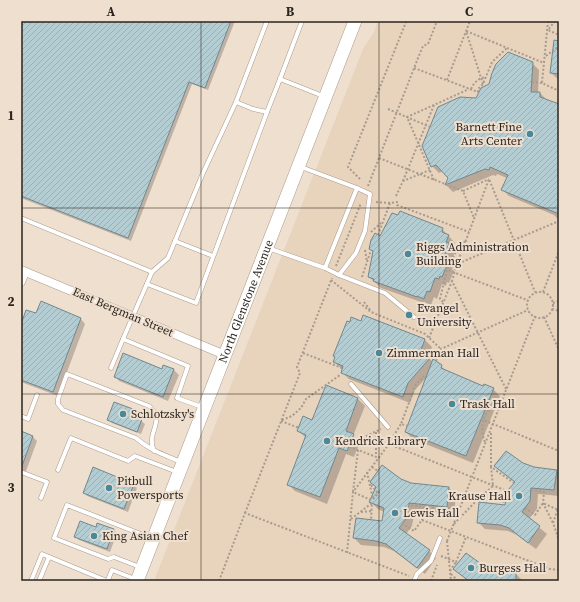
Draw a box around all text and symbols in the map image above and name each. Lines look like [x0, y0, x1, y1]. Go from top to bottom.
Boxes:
text: A [107, 3, 116, 20]
text: B [286, 3, 295, 20]
text: C [465, 3, 473, 20]
text: 1 [7, 107, 15, 124]
place label: Barnett Fine Arts Center [455, 119, 522, 149]
marker: Barnett Fine Arts Center [525, 129, 535, 139]
street label: North Glenstone Avenue [215, 237, 277, 365]
place label: Riggs Administration Building [416, 239, 529, 269]
marker: Riggs Administration Building [403, 249, 413, 259]
street label: East Bergman Street [70, 284, 176, 341]
text: 2 [7, 293, 15, 310]
place label: Evangel University [417, 300, 473, 330]
marker: Evangel University [404, 310, 414, 320]
place label: Zimmerman Hall [387, 345, 480, 361]
marker: Zimmerman Hall [374, 348, 384, 358]
place label: Trask Hall [460, 396, 515, 412]
marker: Trask Hall [447, 399, 457, 409]
place label: Schlotzsky's [131, 406, 194, 422]
marker: Schlotzsky's [118, 409, 128, 419]
place label: Kendrick Library [335, 433, 428, 449]
marker: Kendrick Library [322, 436, 332, 446]
place label: Pitbull Powersports [117, 473, 184, 503]
text: 3 [7, 479, 15, 496]
marker: Pitbull Powersports [104, 483, 114, 493]
place label: Krause Hall [448, 488, 511, 504]
marker: Krause Hall [514, 491, 524, 501]
place label: Lewis Hall [403, 505, 460, 521]
marker: Lewis Hall [390, 508, 400, 518]
place label: King Asian Chef [102, 528, 190, 544]
marker: King Asian Chef [89, 531, 99, 541]
place label: Burgess Hall [479, 560, 547, 576]
marker: Burgess Hall [466, 563, 476, 573]

